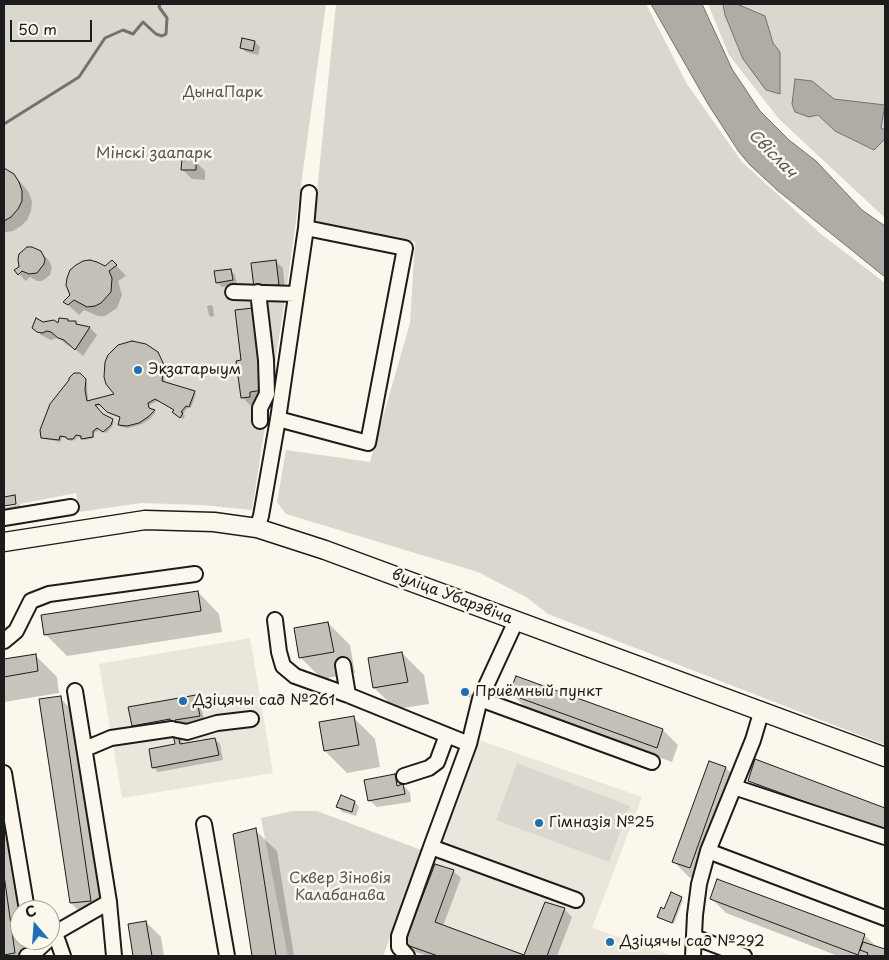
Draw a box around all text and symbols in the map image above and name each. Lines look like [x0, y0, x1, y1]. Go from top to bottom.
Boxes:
scale bar [12, 10, 95, 42]
text: 50 m [18, 17, 57, 40]
park label: ДынаПарк [183, 84, 263, 102]
water label: Свіслач [744, 126, 800, 182]
park label: Мінскі заапарк [96, 145, 212, 163]
place label: Экзатарыум [148, 361, 241, 379]
marker: Экзатарыум [132, 364, 144, 376]
street label: вуліца Убарэвіча [389, 566, 515, 628]
place label: Приёмный пункт [475, 683, 602, 701]
marker: Приёмный пункт [459, 686, 471, 698]
place label: Дзіцячы сад №261 [193, 692, 335, 710]
marker: Дзіцячы сад №261 [177, 695, 189, 707]
place label: Гімназія №25 [549, 814, 654, 832]
marker: Гімназія №25 [533, 817, 545, 829]
park label: Сквер Зіновія Калабанава [289, 870, 391, 905]
north arrow [10, 900, 60, 950]
text: С [22, 900, 39, 923]
place label: Дзіцячы сад №292 [620, 933, 765, 951]
marker: Дзіцячы сад №292 [604, 936, 616, 948]

